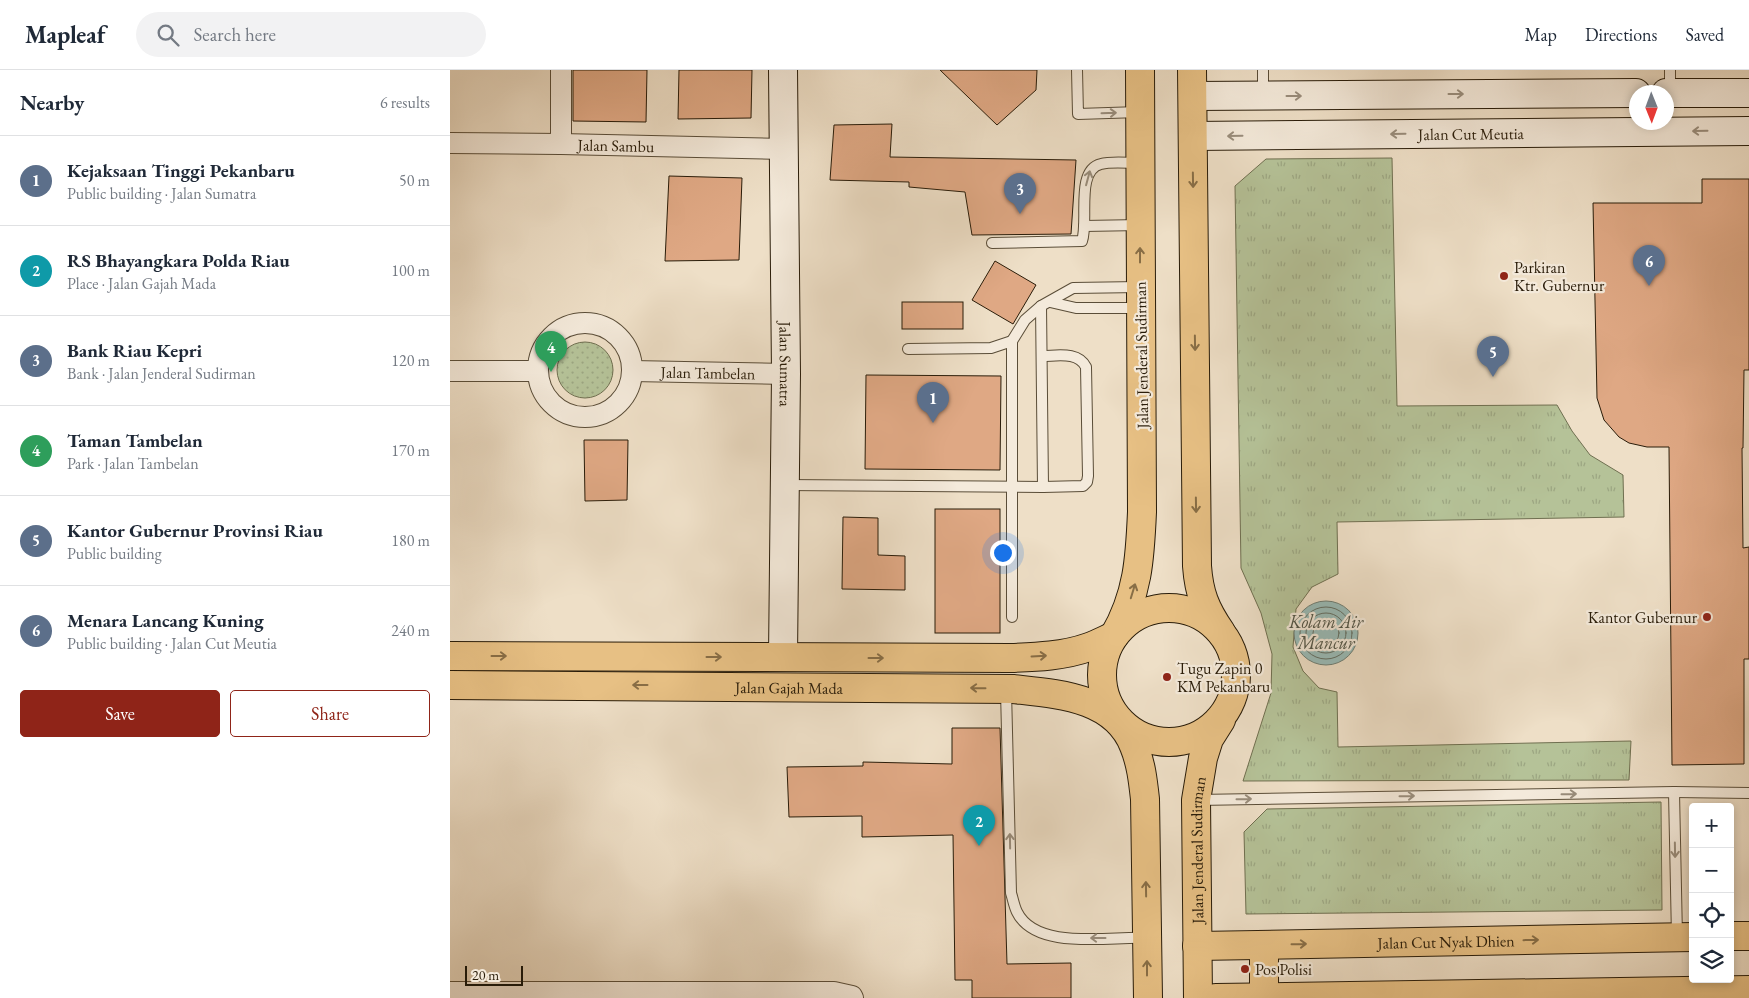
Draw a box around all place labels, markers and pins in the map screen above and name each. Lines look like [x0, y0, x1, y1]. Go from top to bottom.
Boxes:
pin: 3 [1004, 173, 1036, 214]
pin: 6 [1633, 245, 1665, 286]
place label: Parkiran Ktr. Gubernur [1514, 257, 1605, 296]
marker: Parkiran Ktr. Gubernur [1498, 270, 1510, 282]
pin: 4 [535, 331, 567, 372]
pin: 5 [1477, 336, 1509, 377]
pin: 1 [917, 382, 949, 423]
place label: Kantor Gubernur [1588, 607, 1698, 628]
marker: Kantor Gubernur [1701, 611, 1713, 623]
place label: Tugu Zapin 0 KM Pekanbaru [1177, 658, 1271, 697]
marker: Tugu Zapin 0 KM Pekanbaru [1161, 671, 1173, 683]
pin: 2 [963, 805, 995, 846]
place label: Pos Polisi [1255, 959, 1312, 980]
marker: Pos Polisi [1239, 963, 1251, 975]

